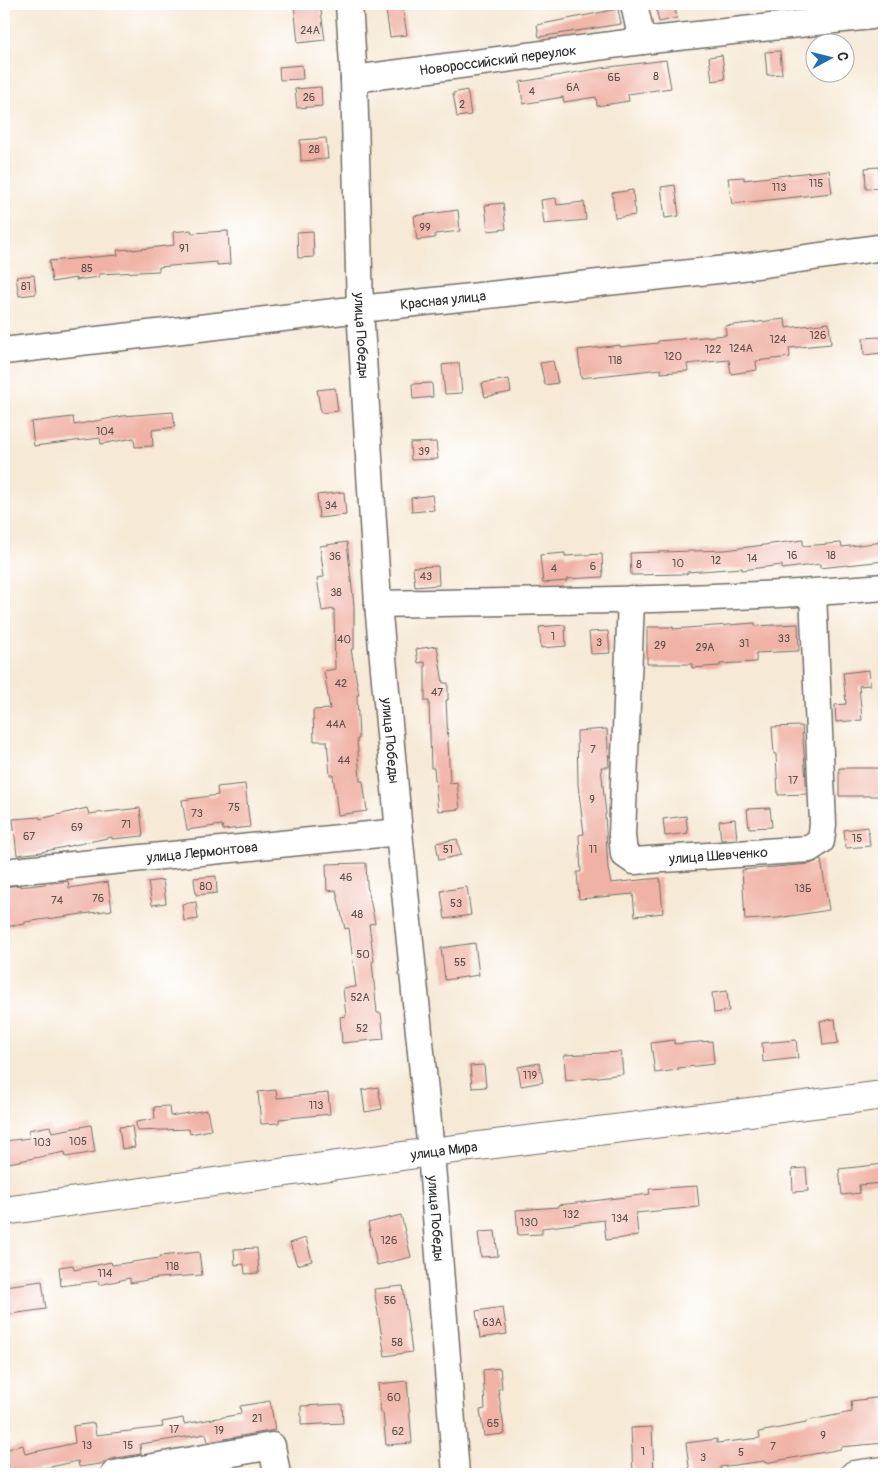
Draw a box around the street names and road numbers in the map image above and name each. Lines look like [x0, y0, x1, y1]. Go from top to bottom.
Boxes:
street label: Новороссийский переулок [418, 42, 577, 79]
street label: Красная улица [399, 287, 487, 314]
street label: улица Победы [351, 291, 372, 379]
street label: улица Победы [378, 696, 403, 784]
street label: улица Лермонтова [145, 838, 258, 867]
street label: улица Шевченко [667, 844, 769, 868]
street label: улица Мира [408, 1138, 478, 1164]
street label: улица Победы [424, 1174, 447, 1262]

